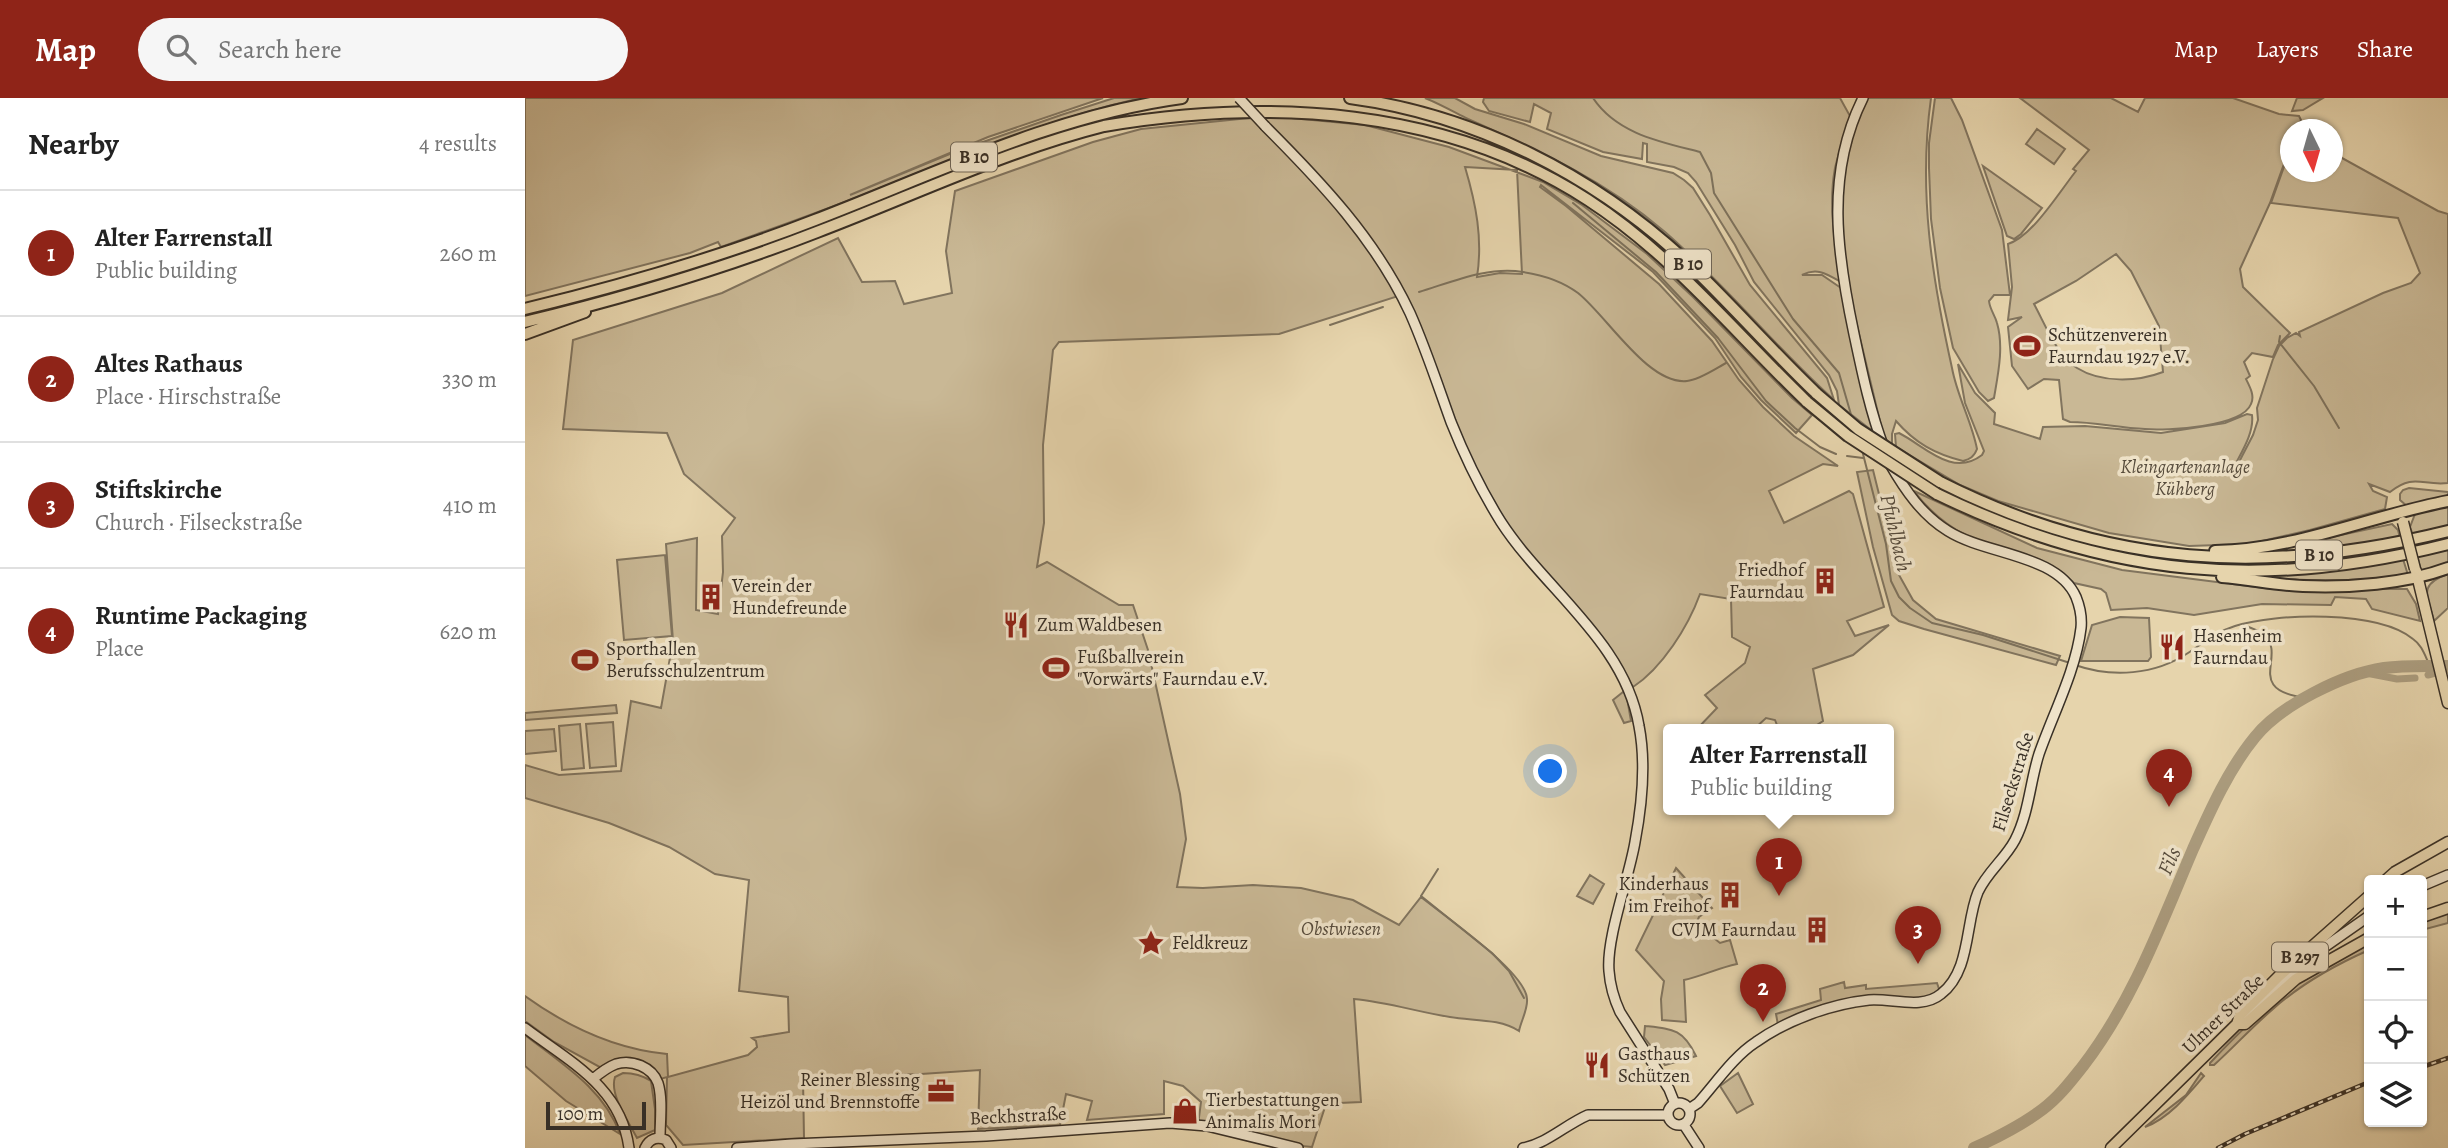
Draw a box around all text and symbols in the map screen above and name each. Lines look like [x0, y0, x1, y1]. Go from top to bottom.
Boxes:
search box [138, 18, 628, 81]
text: Map [35, 27, 96, 72]
icon: search [162, 30, 200, 68]
text: Search here [218, 32, 342, 67]
text: Map [2174, 33, 2218, 65]
text: Layers [2256, 33, 2319, 65]
text: Share [2357, 33, 2413, 65]
north arrow [2280, 119, 2343, 182]
text: Nearby [28, 124, 119, 164]
text: 4 results [419, 128, 497, 159]
road number: B 10 [951, 142, 997, 172]
text: Alter Farrenstall [95, 220, 272, 255]
text: 1 [47, 238, 55, 269]
text: 260 m [439, 238, 497, 269]
road number: B 10 [1665, 250, 1711, 279]
text: Public building [95, 255, 237, 286]
place label: Schützenverein Faurndau 1927 e.V. [2048, 322, 2190, 370]
sports icon: Schützenverein Faurndau 1927 e.V. [2012, 331, 2042, 361]
text: Altes Rathaus [95, 346, 243, 381]
text: 2 [45, 364, 57, 395]
text: 330 m [442, 364, 497, 395]
text: Place · Hirschstraße [95, 381, 281, 412]
park label: Kleingartenanlage Kühberg [2120, 454, 2250, 502]
text: Stiftskirche [95, 472, 222, 507]
text: 3 [46, 490, 56, 521]
text: 410 m [443, 490, 497, 521]
water label: Pfuhlbach [1873, 491, 1919, 575]
text: Church · Filseckstraße [95, 507, 303, 538]
road number: B 10 [2296, 541, 2342, 570]
place label: Friedhof Faurndau [1729, 557, 1807, 605]
building icon: Friedhof Faurndau [1810, 566, 1840, 596]
place label: Verein der Hundefreunde [731, 573, 847, 621]
building icon: Verein der Hundefreunde [696, 582, 726, 612]
text: Runtime Packaging [95, 598, 307, 633]
restaurant icon: Zum Waldbesen [1001, 610, 1031, 640]
place label: Zum Waldbesen [1037, 612, 1162, 638]
text: 4 [46, 616, 56, 647]
text: 620 m [439, 616, 497, 647]
place label: Hasenheim Faurndau [2193, 623, 2282, 671]
restaurant icon: Hasenheim Faurndau [2157, 632, 2187, 662]
text: Place [95, 633, 144, 664]
place label: Sporthallen Berufsschulzentrum [606, 636, 765, 684]
place label: Fußballverein "Vorwärts" Faurndau e.V. [1077, 644, 1268, 692]
sports icon: Sporthallen Berufsschulzentrum [570, 645, 600, 675]
sports icon: Fußballverein "Vorwärts" Faurndau e.V. [1041, 653, 1071, 683]
popup [1663, 724, 1894, 815]
street label: Filseckstraße [1986, 729, 2040, 835]
text: Alter Farrenstall [1690, 737, 1867, 772]
pin: 4 [2146, 749, 2192, 807]
your location [1533, 754, 1567, 788]
text: Public building [1690, 772, 1832, 803]
pin: 1 [1756, 838, 1802, 896]
water label: Fils [2151, 843, 2187, 879]
place label: Kinderhaus im Freihof [1618, 871, 1712, 919]
map controls [2364, 875, 2427, 1127]
button: + [2364, 875, 2427, 938]
building icon: Kinderhaus im Freihof [1715, 880, 1745, 910]
pin: 3 [1895, 906, 1941, 964]
building icon: CVJM Faurndau [1802, 915, 1832, 945]
park label: Obstwiesen [1301, 916, 1381, 942]
place label: CVJM Faurndau [1671, 917, 1797, 943]
place icon: Feldkreuz [1136, 928, 1166, 958]
place label: Feldkreuz [1172, 930, 1248, 956]
button: − [2364, 938, 2427, 1001]
road number: B 297 [2272, 942, 2328, 972]
pin: 2 [1740, 964, 1786, 1022]
street label: Ulmer Straße [2176, 968, 2270, 1060]
button: locate [2364, 1001, 2427, 1064]
place label: Gasthaus Schützen [1618, 1041, 1690, 1089]
restaurant icon: Gasthaus Schützen [1582, 1050, 1612, 1080]
button: layers [2364, 1064, 2427, 1127]
place label: Reiner Blessing Heizöl und Brennstoffe [740, 1067, 920, 1115]
office icon: Reiner Blessing Heizöl und Brennstoffe [926, 1076, 956, 1106]
place label: Tierbestattungen Animalis Mori [1205, 1087, 1340, 1135]
shop icon: Tierbestattungen Animalis Mori [1170, 1096, 1200, 1126]
scale bar [546, 1099, 646, 1131]
street label: Beckhstraße [969, 1100, 1067, 1132]
text: 100 m [557, 1101, 603, 1127]

